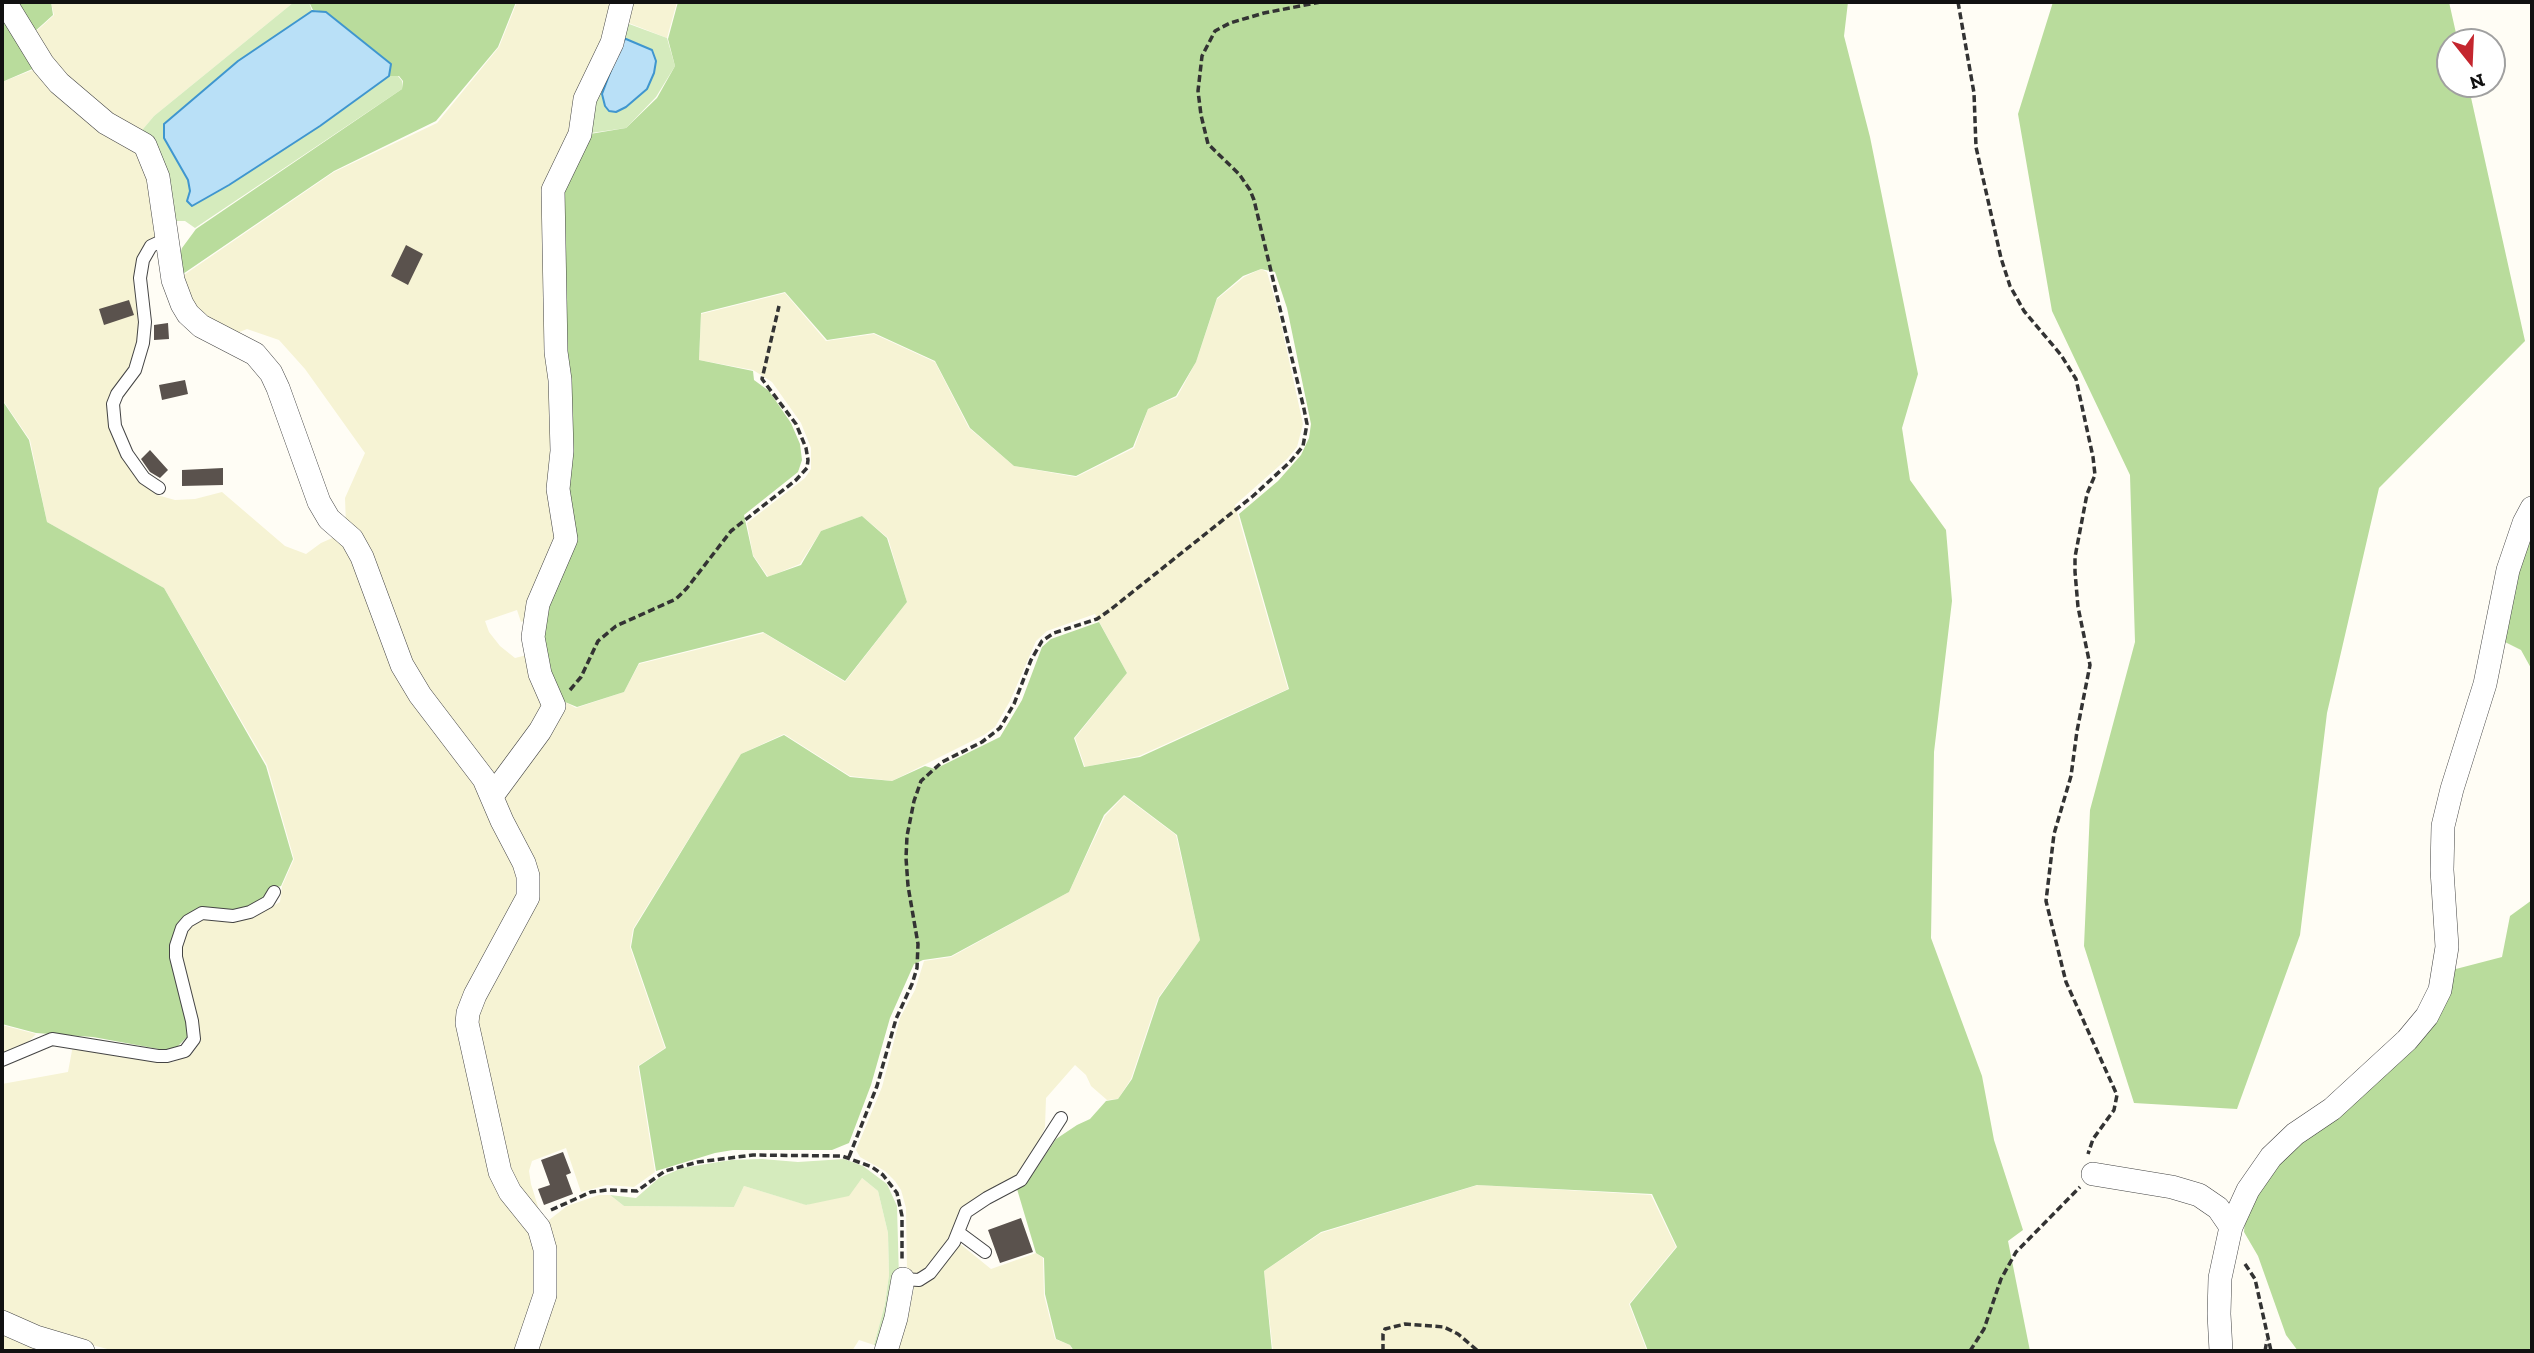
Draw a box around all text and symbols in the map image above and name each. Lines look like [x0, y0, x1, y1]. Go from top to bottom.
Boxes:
north arrow [2436, 28, 2506, 98]
text: N [2467, 68, 2487, 95]

